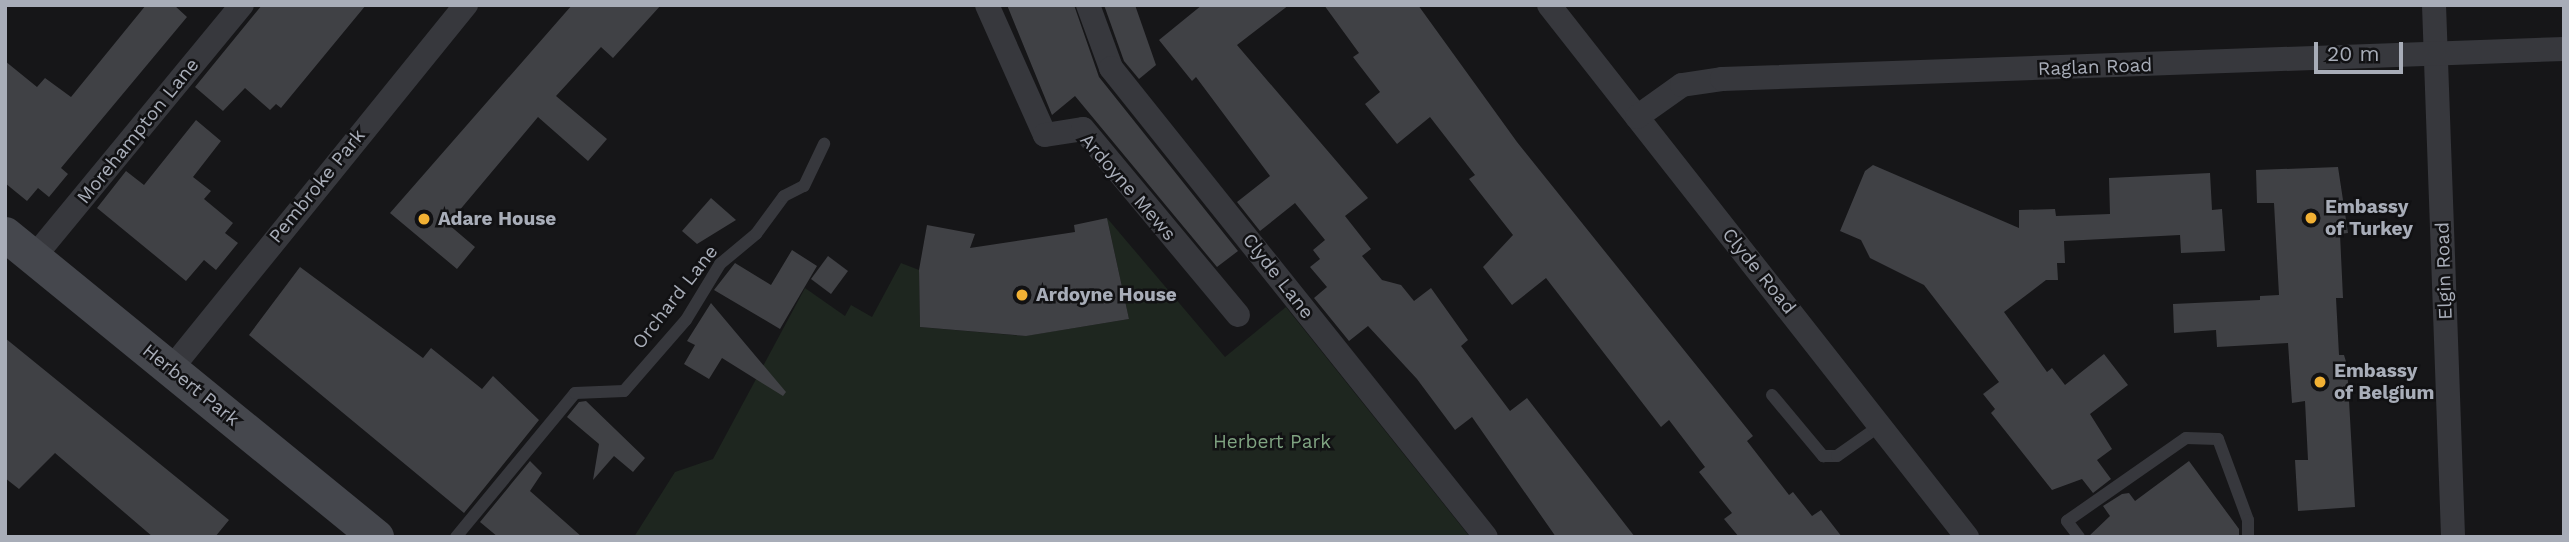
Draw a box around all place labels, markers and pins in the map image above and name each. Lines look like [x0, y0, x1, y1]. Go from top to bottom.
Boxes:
place label: Embassy of Turkey [2325, 196, 2413, 240]
place label: Adare House [438, 208, 556, 230]
marker: Embassy of Turkey [2303, 210, 2319, 226]
marker: Adare House [416, 211, 432, 227]
place label: Ardoyne House [1036, 284, 1177, 306]
marker: Ardoyne House [1014, 287, 1030, 303]
place label: Embassy of Belgium [2334, 360, 2435, 404]
marker: Embassy of Belgium [2312, 374, 2328, 390]

